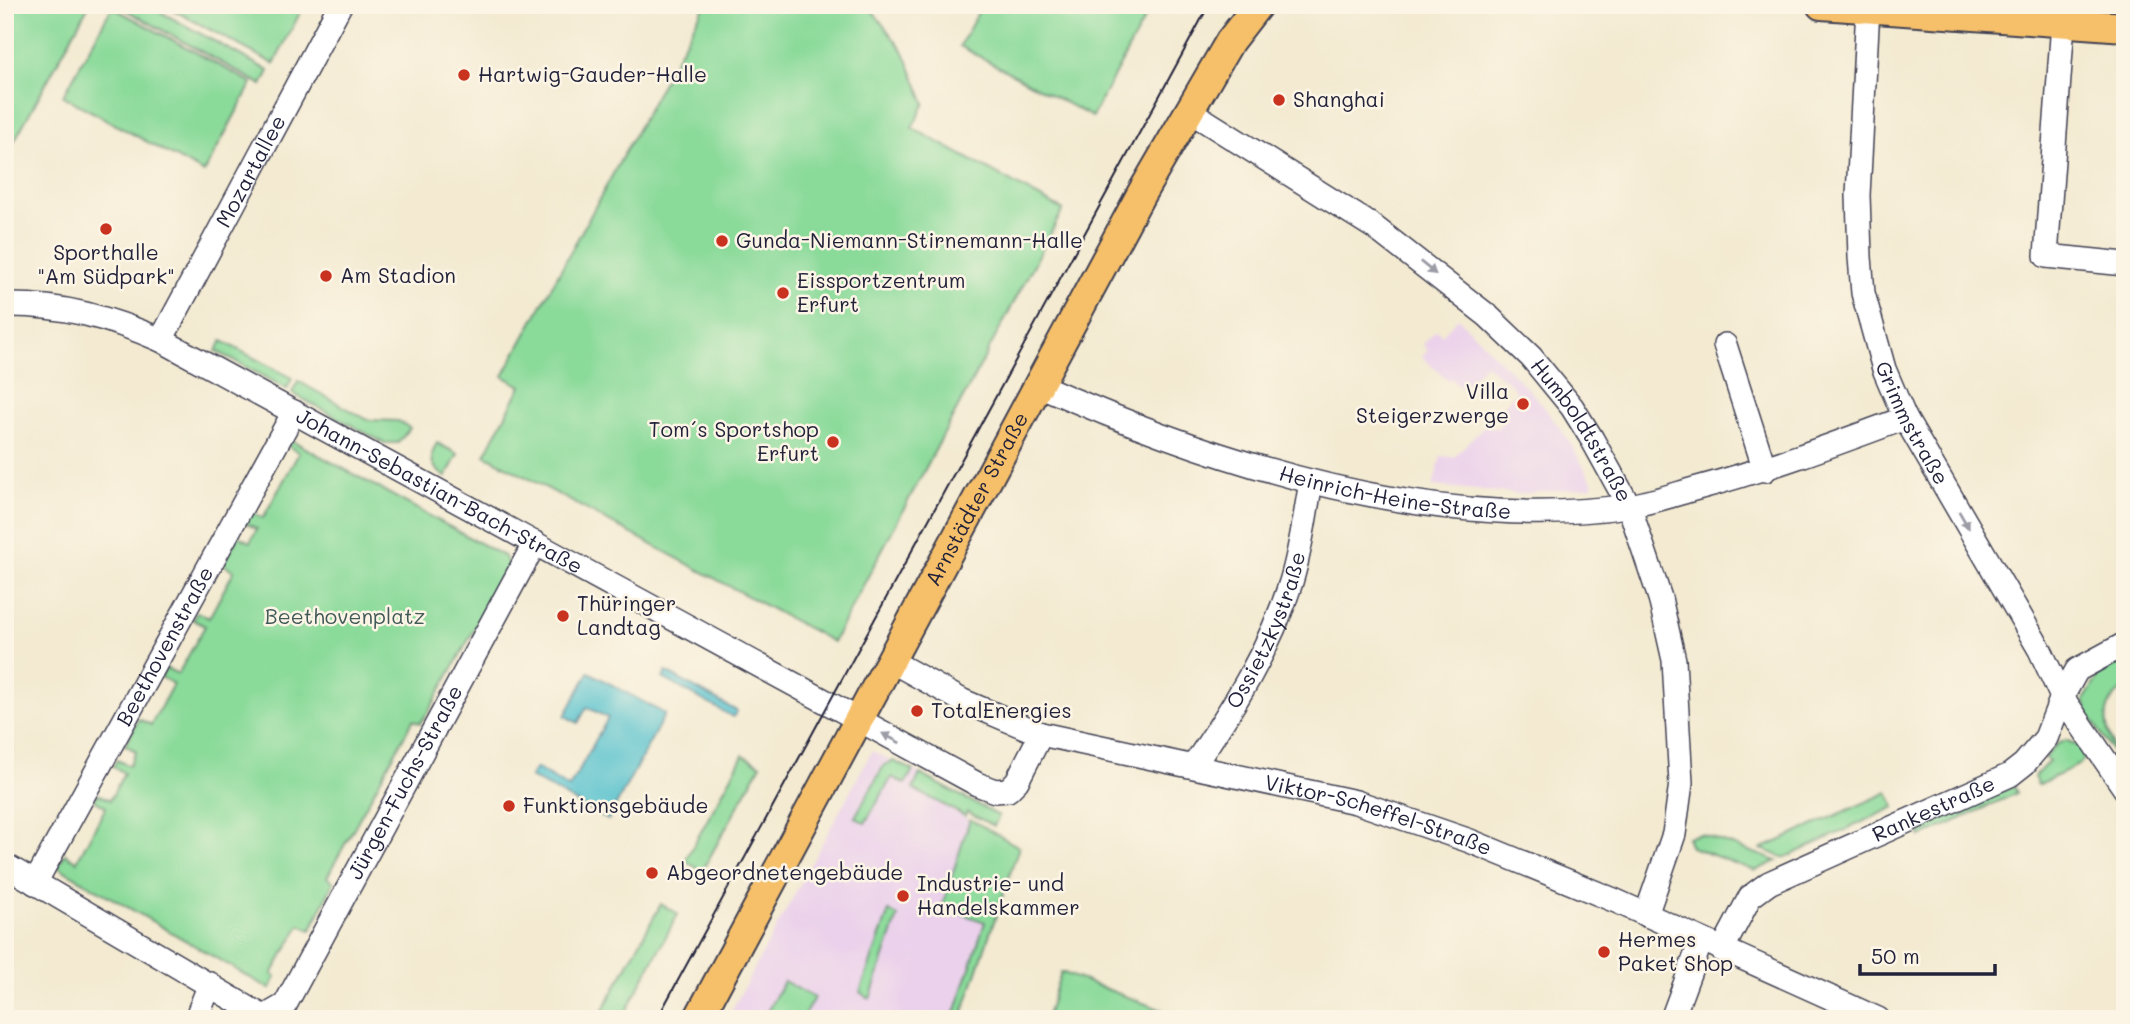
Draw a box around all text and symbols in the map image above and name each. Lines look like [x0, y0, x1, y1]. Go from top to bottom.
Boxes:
place label: Hartwig-Gauder-Halle [478, 60, 707, 87]
marker: Hartwig-Gauder-Halle [456, 67, 472, 83]
place label: Shanghai [1293, 85, 1385, 112]
marker: Shanghai [1271, 92, 1287, 108]
street label: Mozartallee [209, 110, 291, 232]
marker: Sporthalle "Am Südpark" [98, 221, 114, 237]
place label: Gunda-Niemann-Stirnemann-Halle [736, 226, 1083, 253]
marker: Gunda-Niemann-Stirnemann-Halle [714, 233, 730, 249]
place label: Sporthalle "Am Südpark" [37, 238, 175, 289]
one-way arrow [1420, 260, 1437, 275]
place label: Am Stadion [340, 261, 456, 288]
place label: Eissportzentrum Erfurt [797, 266, 965, 317]
marker: Am Stadion [318, 268, 334, 284]
marker: Eissportzentrum Erfurt [775, 285, 791, 301]
street label: Humboldtstraße [1526, 352, 1639, 506]
street label: Grimmstraße [1870, 357, 1956, 489]
place label: Villa Steigerzwerge [1356, 377, 1509, 428]
marker: Villa Steigerzwerge [1515, 396, 1531, 412]
street label: Johann-Sebastian-Bach-Straße [292, 401, 588, 579]
street label: Arnstädter Straße [918, 407, 1033, 590]
place label: Tom´s Sportshop Erfurt [649, 415, 819, 466]
marker: Tom´s Sportshop Erfurt [825, 434, 841, 450]
street label: Heinrich-Heine-Straße [1276, 459, 1512, 524]
one-way arrow [1958, 510, 1970, 529]
street label: Ossietzkystraße [1219, 549, 1310, 713]
street label: Beethovenstraße [109, 561, 218, 730]
place label: Thüringer Landtag [577, 589, 676, 640]
park label: Beethovenplatz [265, 602, 425, 629]
marker: Thüringer Landtag [555, 608, 571, 624]
street label: Jürgen-Fuchs-Straße [341, 680, 468, 884]
place label: TotalEnergies [931, 696, 1072, 723]
marker: TotalEnergies [909, 703, 925, 719]
one-way arrow [881, 732, 900, 744]
street label: Viktor-Scheffel-Straße [1262, 768, 1496, 861]
street label: Rankestraße [1867, 769, 1999, 847]
place label: Funktionsgebäude [523, 791, 708, 818]
marker: Funktionsgebäude [501, 798, 517, 814]
place label: Abgeordnetengebäude [666, 858, 903, 885]
marker: Abgeordnetengebäude [644, 865, 660, 881]
place label: Industrie- und Handelskammer [917, 869, 1080, 920]
marker: Industrie- und Handelskammer [895, 888, 911, 904]
place label: Hermes Paket Shop [1618, 925, 1733, 976]
scale bar [1860, 933, 1995, 977]
text: 50 m [1871, 942, 1920, 969]
marker: Hermes Paket Shop [1596, 944, 1612, 960]

